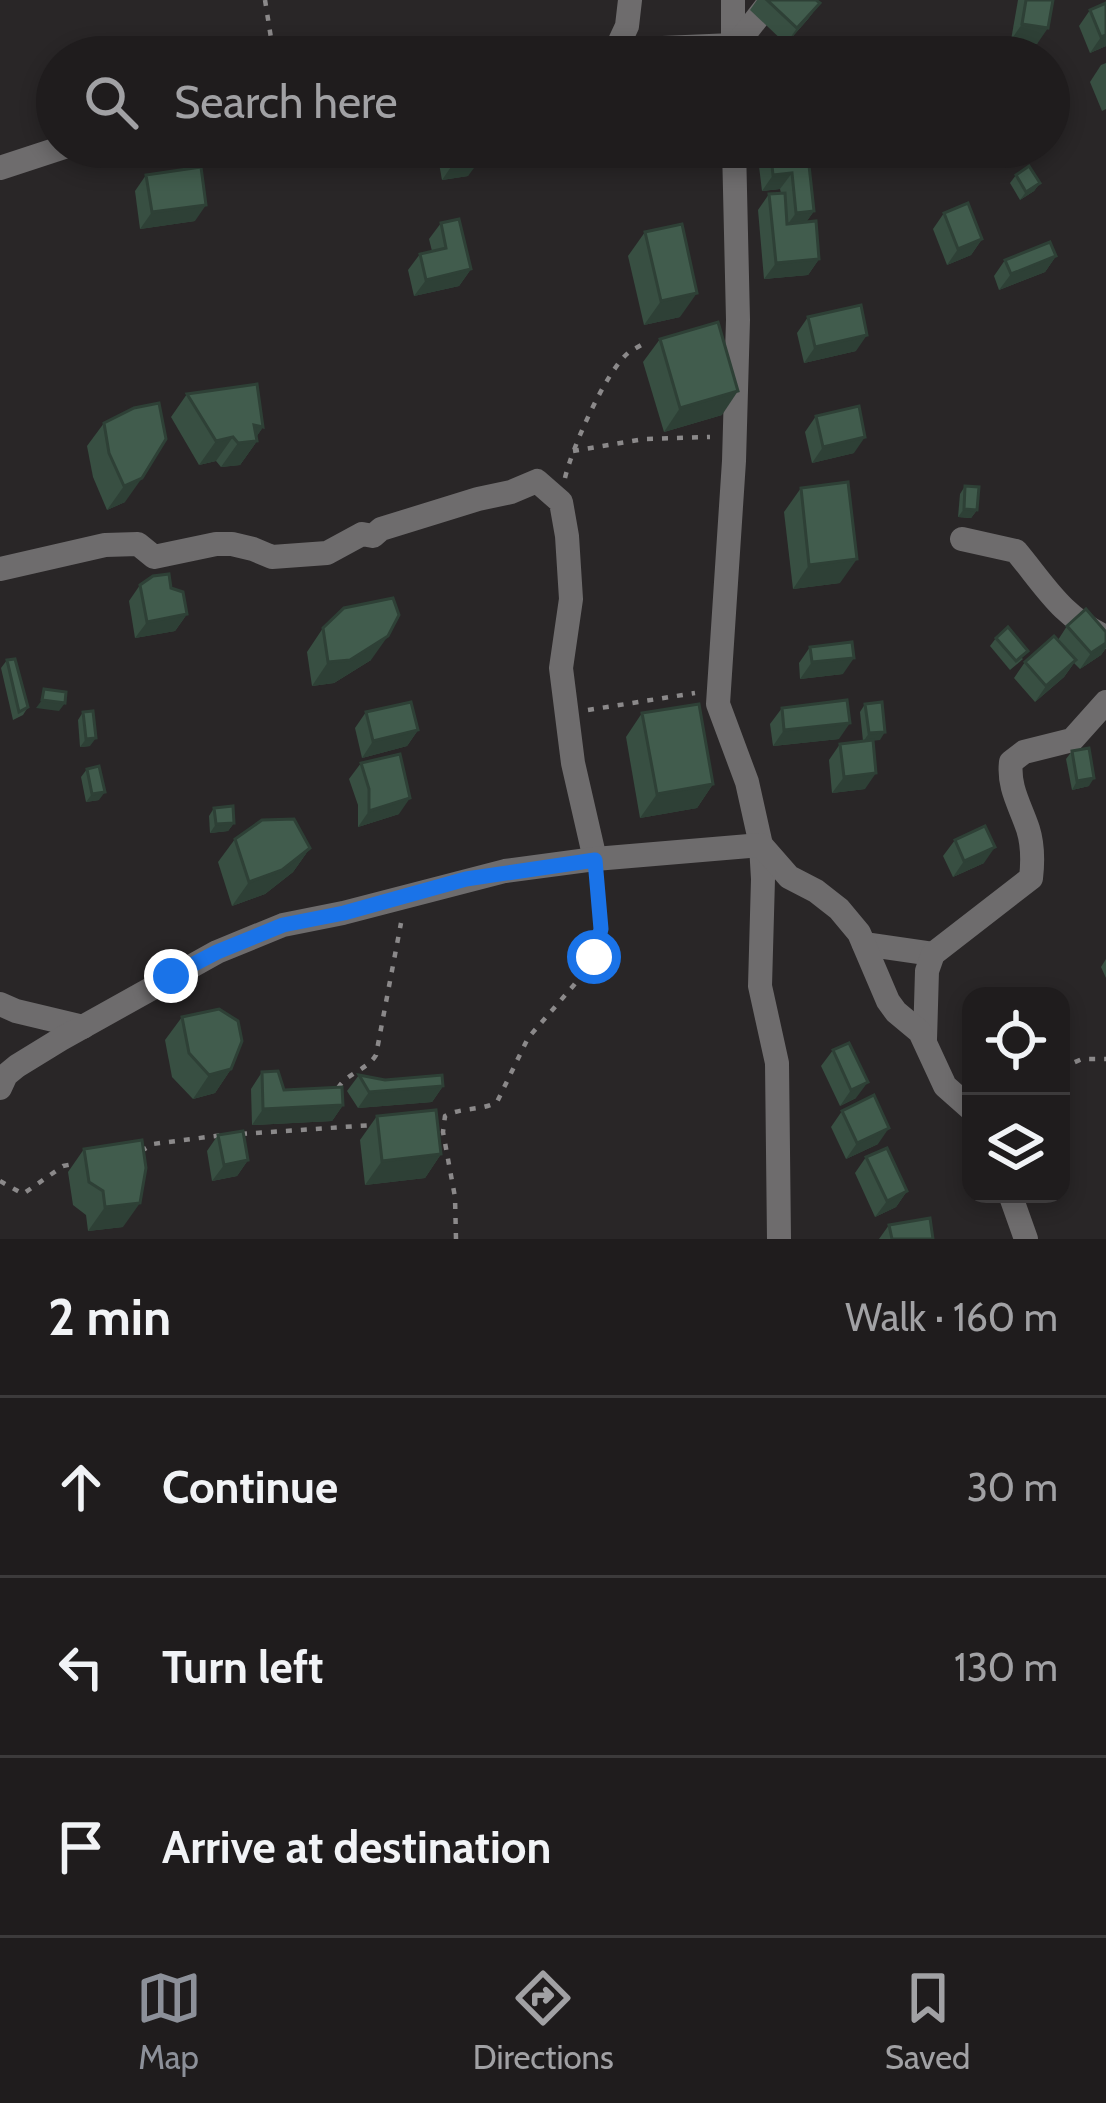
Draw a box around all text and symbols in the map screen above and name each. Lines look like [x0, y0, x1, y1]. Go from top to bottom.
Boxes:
search box [36, 36, 1070, 168]
icon: search [78, 69, 144, 135]
text: Search here [174, 75, 398, 129]
route start [567, 930, 621, 984]
route end [144, 949, 198, 1003]
map controls [962, 987, 1070, 1203]
button: locate [962, 987, 1070, 1095]
button: layers [962, 1095, 1070, 1203]
text: 2 min [48, 1286, 171, 1348]
text: Walk · 160 m [845, 1293, 1058, 1341]
icon: ahead [48, 1454, 114, 1520]
text: Continue [162, 1460, 338, 1514]
text: 30 m [967, 1463, 1058, 1511]
icon: left [48, 1634, 114, 1700]
text: Turn left [162, 1640, 324, 1694]
text: 130 m [954, 1643, 1058, 1691]
icon: arrive [48, 1814, 114, 1880]
text: Arrive at destination [162, 1820, 551, 1874]
tab: Map [136, 1965, 202, 2077]
tab: Directions [473, 1965, 614, 2077]
tab: Saved [885, 1965, 970, 2077]

